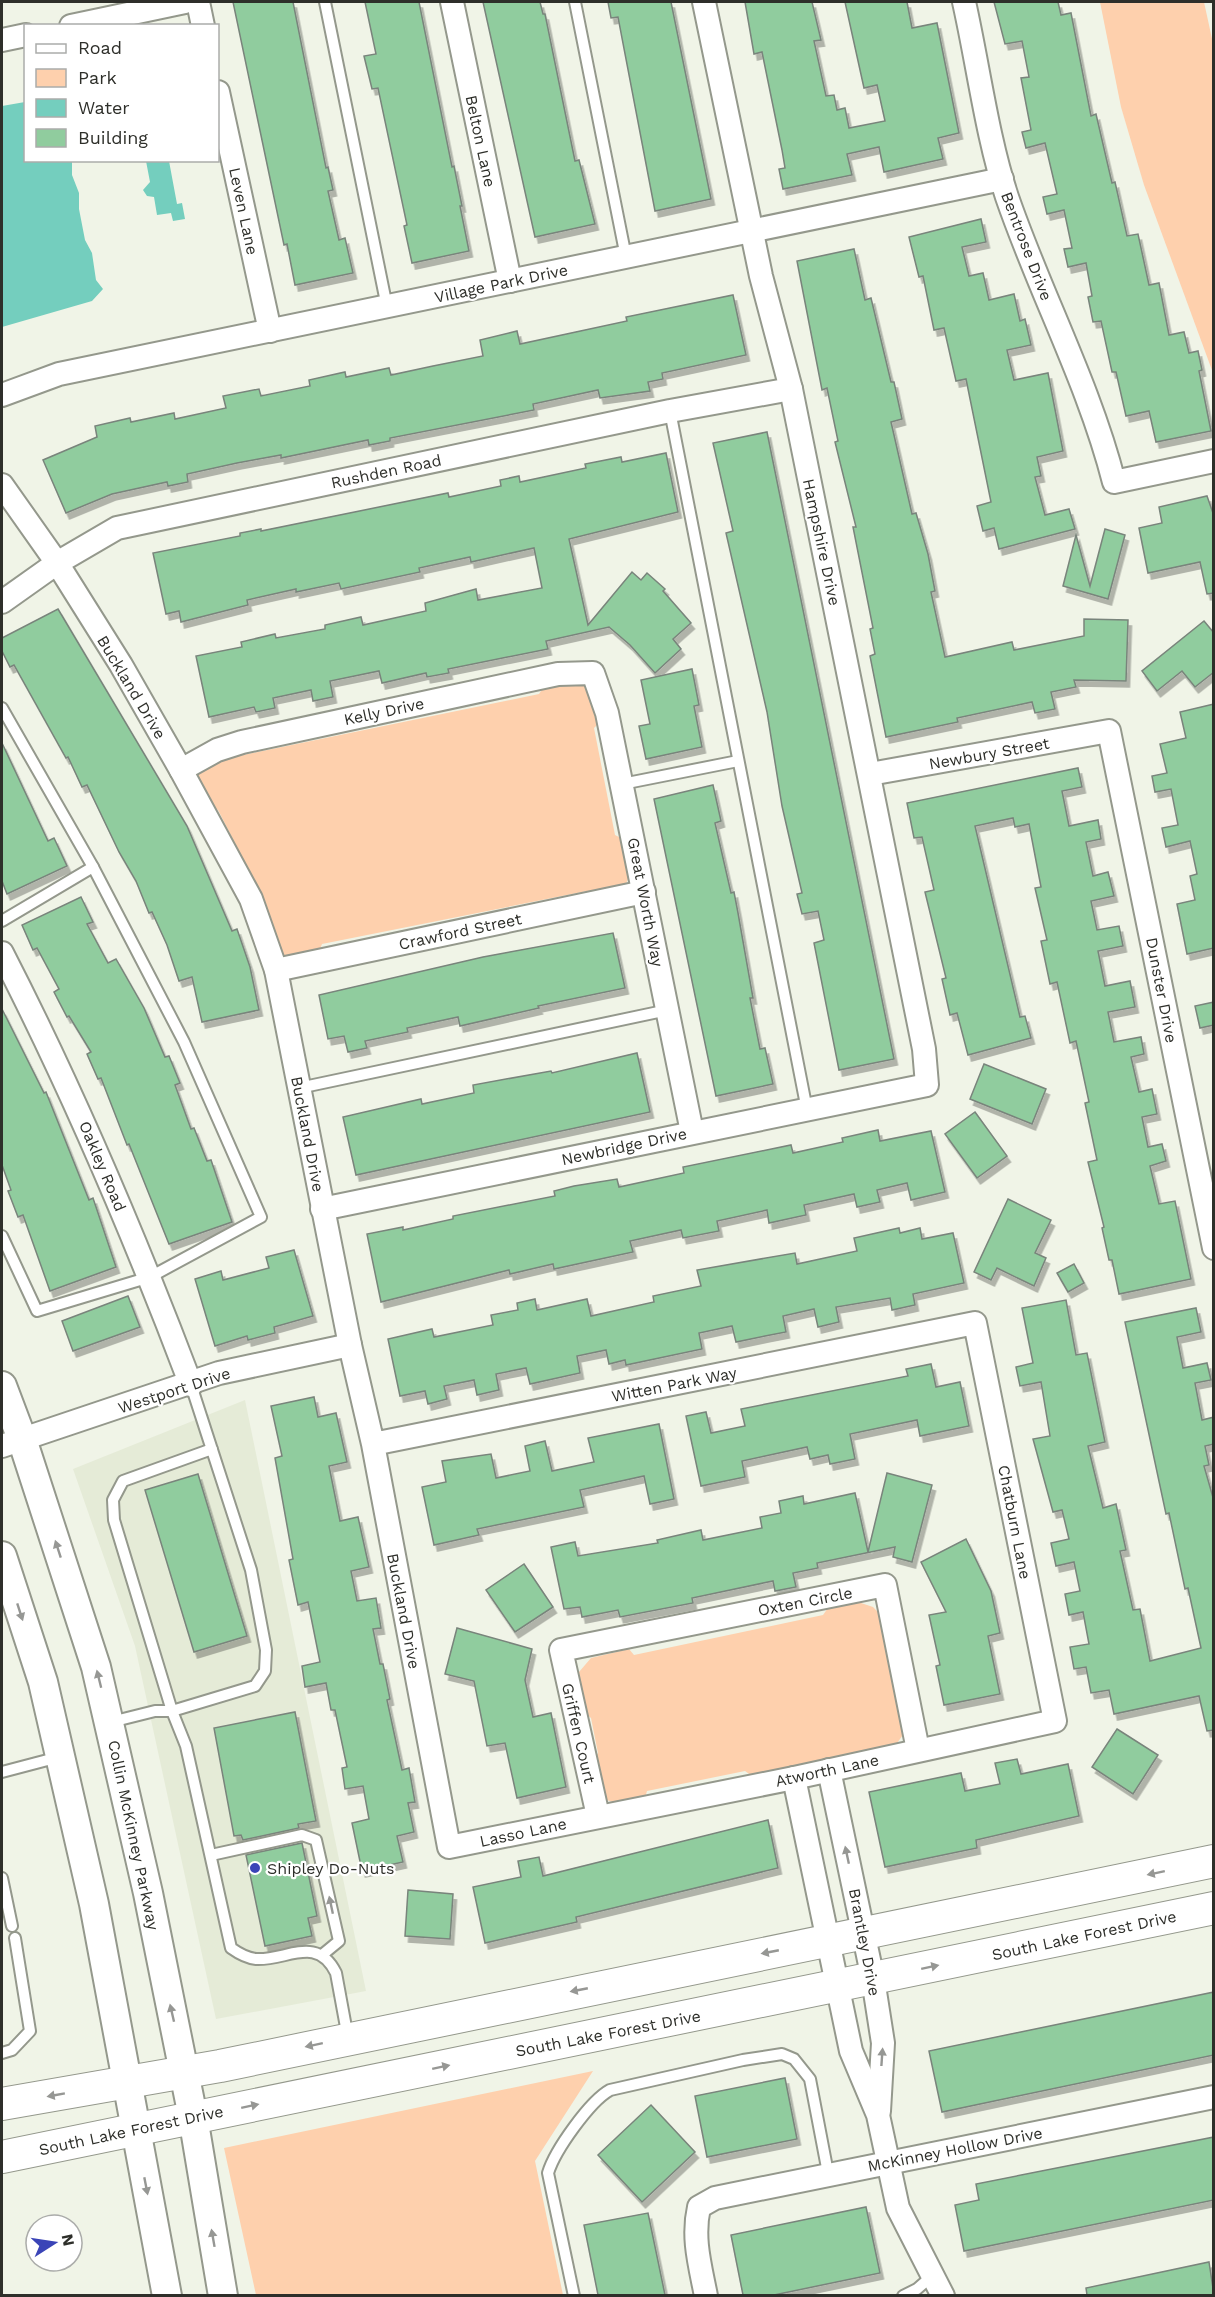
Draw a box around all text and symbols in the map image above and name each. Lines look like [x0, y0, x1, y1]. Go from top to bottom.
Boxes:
legend [24, 24, 219, 162]
text: Road [78, 37, 122, 58]
text: Park [78, 67, 117, 88]
street label: Belton Lane [461, 93, 500, 189]
text: Water [78, 97, 130, 118]
text: Building [78, 127, 148, 148]
street label: Leven Lane [225, 166, 262, 257]
street label: Bentrose Drive [997, 189, 1056, 303]
street label: Village Park Drive [433, 260, 570, 307]
street label: Rushden Road [329, 451, 443, 492]
street label: Hampshire Drive [799, 477, 844, 607]
street label: Buckland Drive [93, 632, 170, 743]
street label: Kelly Drive [342, 694, 426, 729]
street label: Newbury Street [927, 733, 1051, 773]
street label: Great Worth Way [624, 836, 668, 969]
street label: Crawford Street [397, 909, 524, 954]
street label: Dunster Drive [1142, 936, 1181, 1044]
street label: Buckland Drive [287, 1075, 328, 1194]
street label: Oakley Road [75, 1118, 130, 1214]
street label: Newbridge Drive [560, 1124, 689, 1169]
street label: Westport Drive [116, 1363, 233, 1418]
street label: Witten Park Way [610, 1363, 739, 1406]
street label: Chatburn Lane [994, 1463, 1035, 1581]
one-way arrow [52, 1540, 62, 1558]
street label: Buckland Drive [383, 1552, 424, 1671]
street label: Oxten Circle [756, 1583, 854, 1620]
one-way arrow [15, 1603, 25, 1621]
one-way arrow [94, 1670, 104, 1688]
street label: Griffen Court [558, 1681, 599, 1785]
street label: Collin McKinney Parkway [104, 1738, 163, 1933]
street label: Atworth Lane [774, 1750, 881, 1791]
street label: Lasso Lane [478, 1814, 568, 1851]
one-way arrow [842, 1846, 851, 1865]
place label: Shipley Do-Nuts [267, 1859, 394, 1878]
marker: Shipley Do-Nuts [248, 1861, 262, 1875]
one-way arrow [1147, 1868, 1165, 1878]
street label: Brantley Drive [845, 1887, 884, 1997]
one-way arrow [326, 1896, 335, 1915]
street label: South Lake Forest Drive [990, 1907, 1178, 1964]
one-way arrow [760, 1948, 779, 1957]
one-way arrow [921, 1962, 940, 1972]
one-way arrow [570, 1986, 588, 1996]
one-way arrow [167, 2004, 176, 2023]
street label: South Lake Forest Drive [514, 2006, 702, 2061]
one-way arrow [305, 2041, 324, 2051]
one-way arrow [877, 2047, 887, 2066]
one-way arrow [432, 2061, 450, 2071]
one-way arrow [46, 2091, 65, 2100]
one-way arrow [241, 2100, 259, 2110]
street label: South Lake Forest Drive [37, 2102, 225, 2159]
street label: McKinney Hollow Drive [866, 2123, 1044, 2176]
one-way arrow [142, 2177, 151, 2196]
north arrow [24, 2213, 84, 2273]
one-way arrow [209, 2228, 218, 2247]
text: N [58, 2232, 79, 2248]

